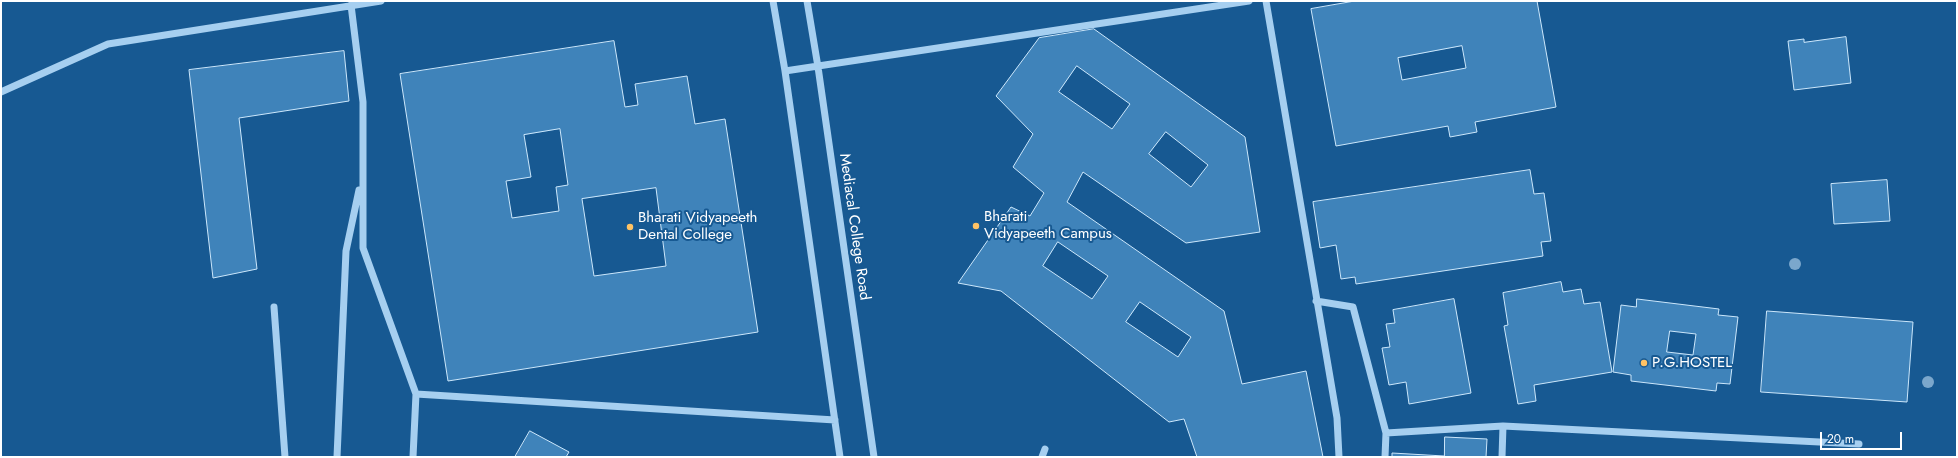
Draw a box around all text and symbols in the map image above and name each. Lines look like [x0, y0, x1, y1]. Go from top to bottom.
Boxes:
street label: Mediacal College Road [835, 152, 873, 302]
place label: Bharati Vidyapeeth Campus [984, 208, 1112, 243]
place label: Bharati Vidyapeeth Dental College [638, 209, 757, 244]
marker: Bharati Vidyapeeth Campus [971, 221, 981, 231]
marker: Bharati Vidyapeeth Dental College [625, 222, 635, 232]
place label: P.G.HOSTEL [1652, 354, 1732, 372]
marker: P.G.HOSTEL [1639, 358, 1649, 368]
scale bar [1822, 424, 1904, 450]
text: 20 m [1827, 430, 1854, 448]

